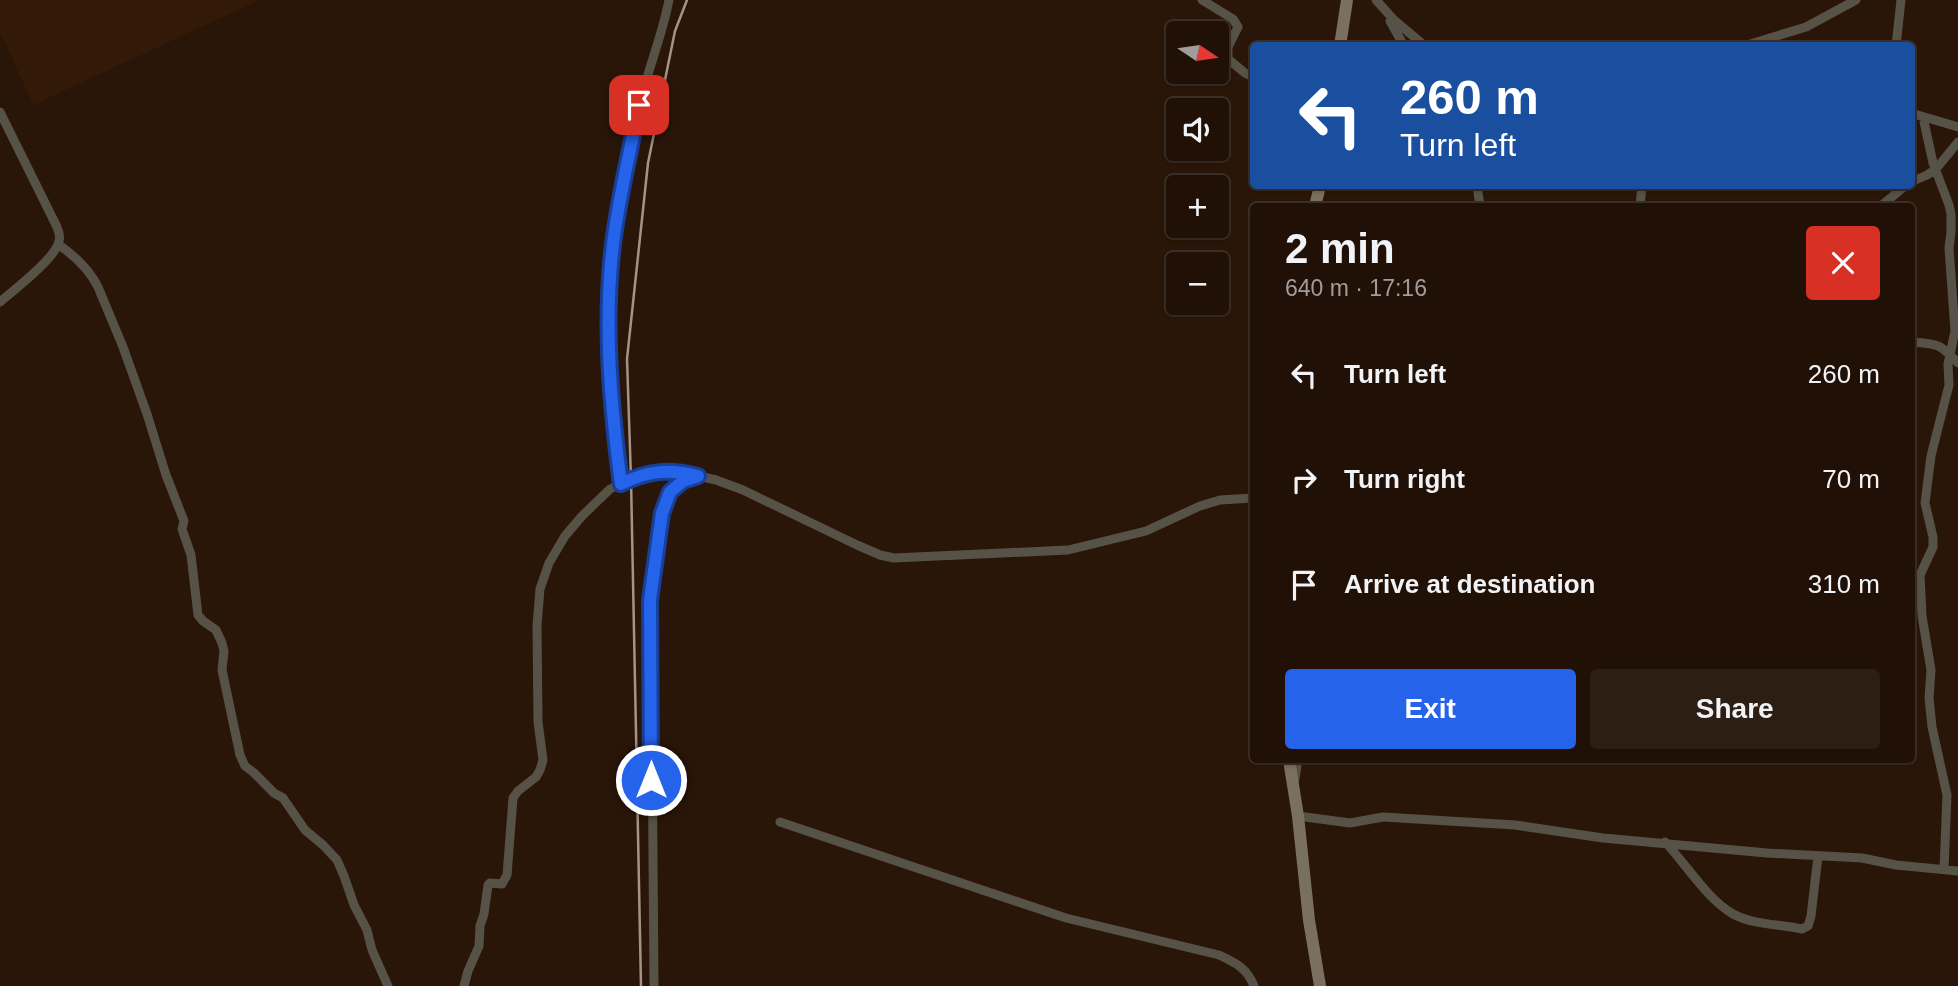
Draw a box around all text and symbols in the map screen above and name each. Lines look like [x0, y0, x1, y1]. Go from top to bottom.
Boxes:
north arrow [1166, 21, 1228, 84]
map controls [1166, 21, 1229, 315]
icon: left [1285, 70, 1376, 161]
text: 260 m [1400, 70, 1539, 124]
pin [609, 75, 669, 135]
icon: arrive [620, 86, 658, 124]
button: sound [1166, 98, 1229, 161]
text: Turn left [1400, 127, 1516, 163]
button: + [1166, 175, 1229, 238]
text: 2 min [1285, 225, 1395, 272]
button: close [1806, 226, 1880, 300]
button: − [1166, 252, 1229, 315]
text: 640 m · 17:16 [1285, 275, 1427, 301]
icon: left [1285, 356, 1323, 394]
text: Turn left [1344, 359, 1446, 389]
text: 260 m [1808, 359, 1880, 389]
icon: right [1285, 461, 1323, 499]
text: Turn right [1344, 464, 1465, 494]
text: 70 m [1822, 464, 1880, 494]
icon: arrive [1285, 566, 1323, 604]
text: Arrive at destination [1344, 569, 1595, 599]
text: 310 m [1808, 569, 1880, 599]
button: Exit [1285, 669, 1576, 749]
button: Share [1590, 669, 1880, 749]
position arrow [614, 743, 688, 817]

